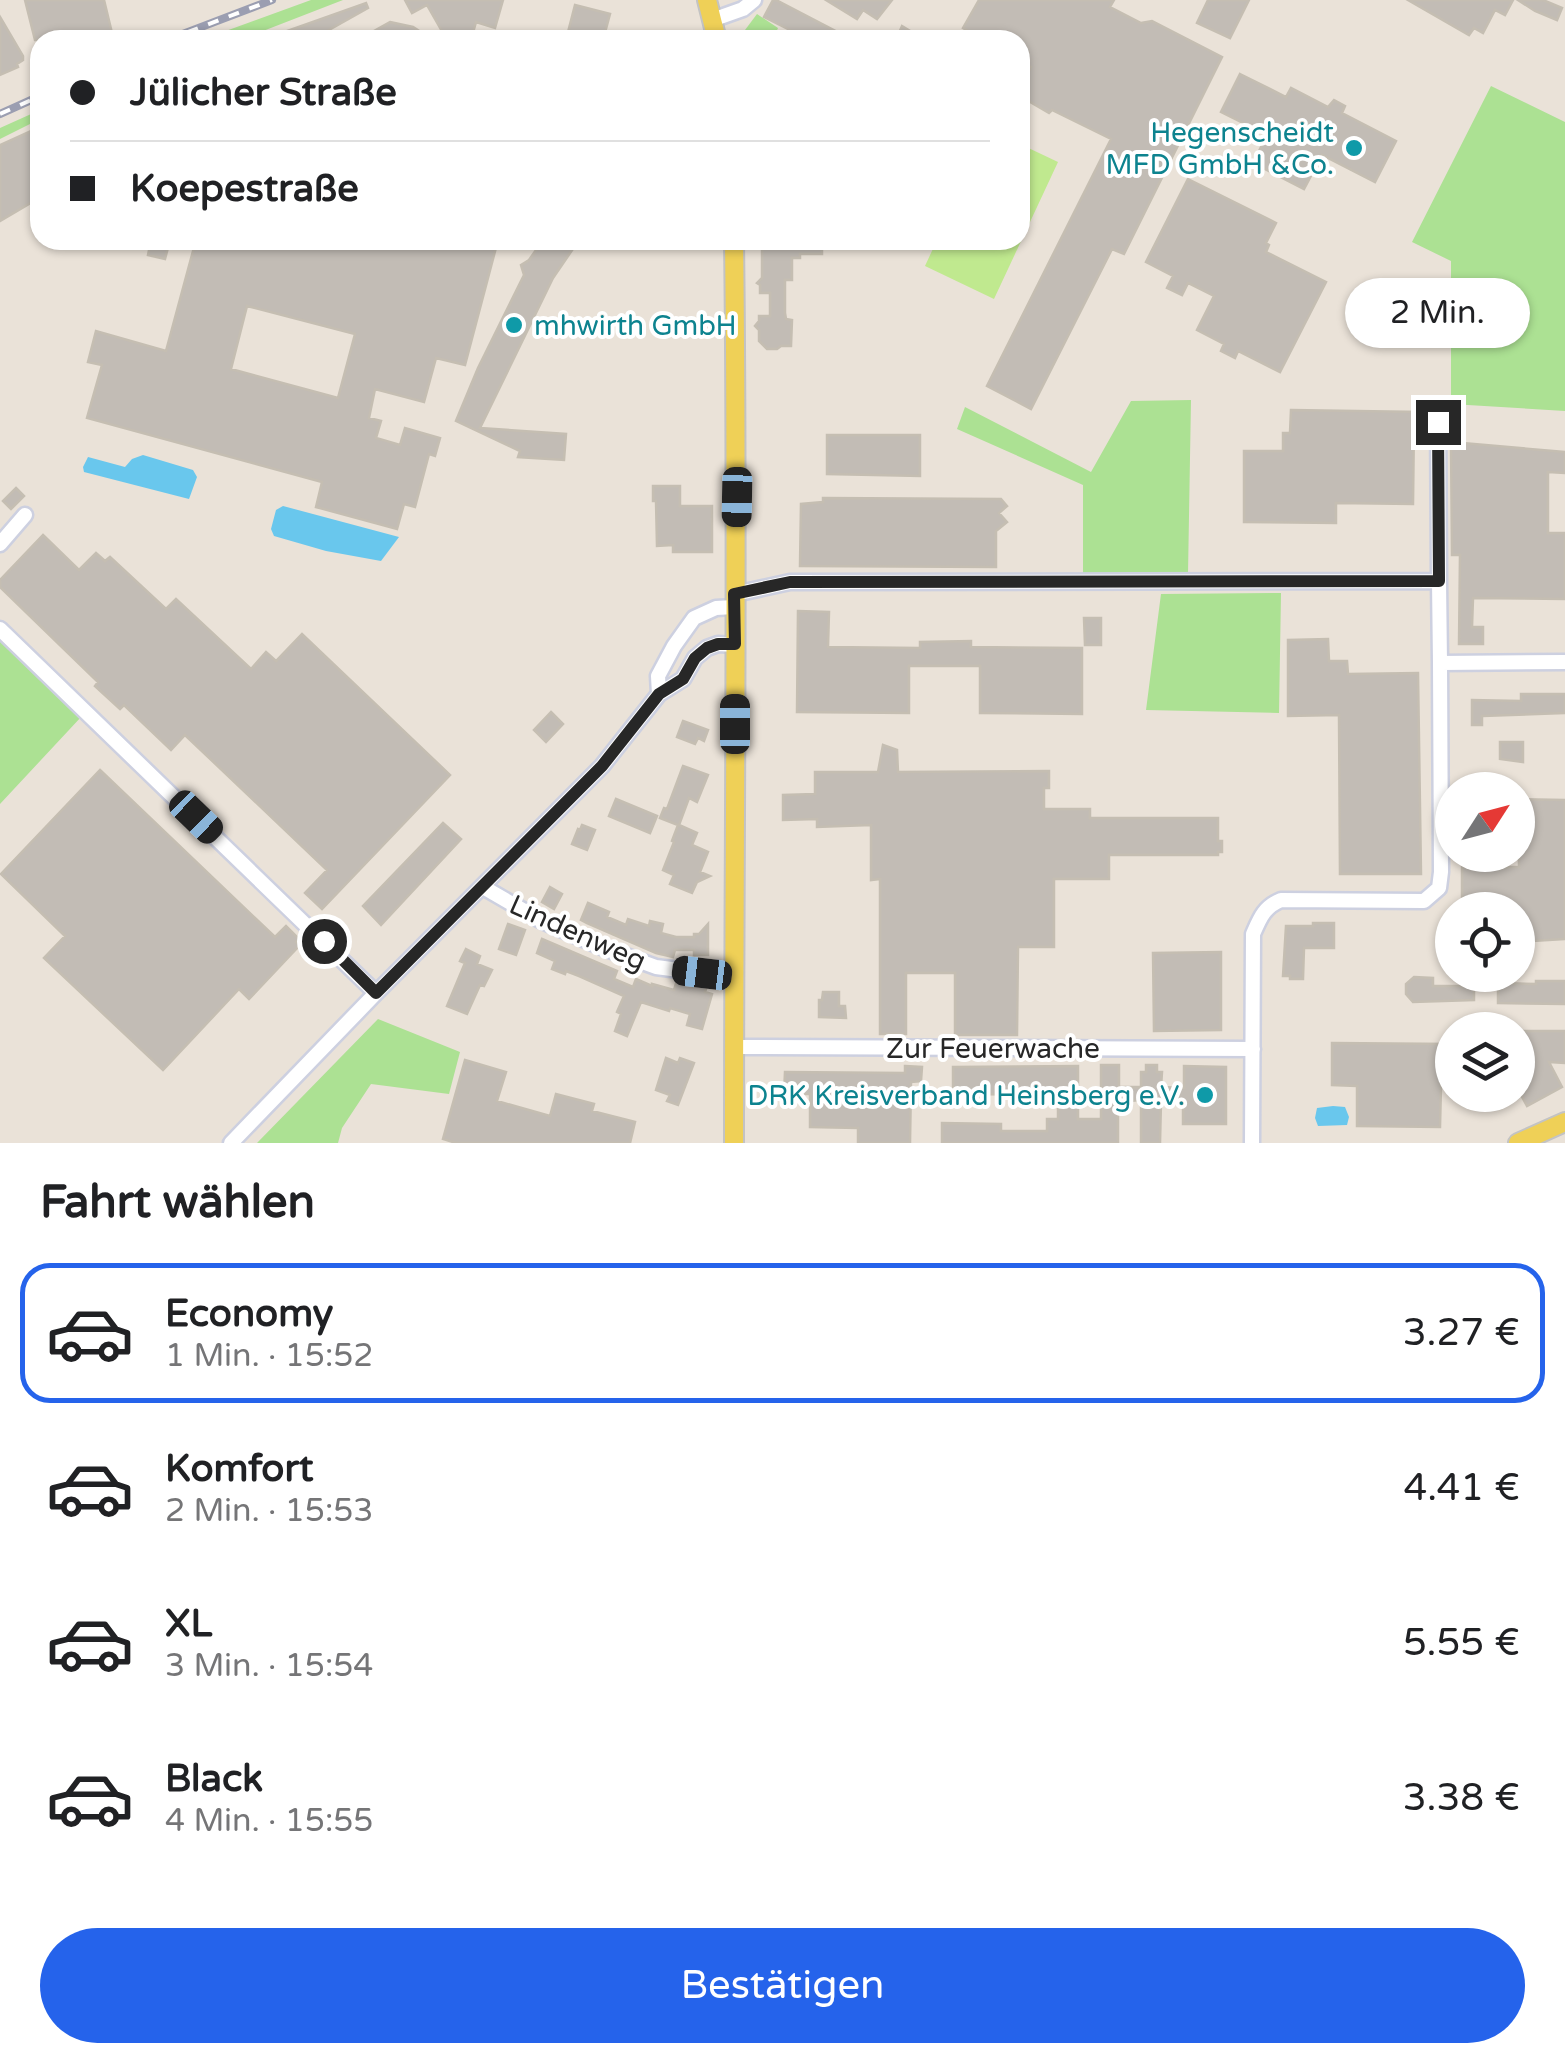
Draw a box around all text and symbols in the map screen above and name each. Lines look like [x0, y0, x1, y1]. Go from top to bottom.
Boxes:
text: Jülicher Straße [130, 70, 397, 116]
place label: Hegenscheidt MFD GmbH &Co. [1105, 116, 1334, 182]
marker: Hegenscheidt MFD GmbH &Co. [1343, 137, 1365, 159]
text: Koepestraße [130, 166, 359, 212]
callout: 2 Min. [1346, 277, 1530, 347]
text: 2 Min. [1390, 294, 1485, 332]
place label: mhwirth GmbH [534, 309, 737, 343]
marker: mhwirth GmbH [503, 314, 525, 336]
route end [1416, 400, 1461, 445]
car [721, 467, 753, 527]
car [720, 694, 750, 754]
north arrow [1435, 772, 1535, 872]
map controls [1435, 772, 1535, 1112]
car [164, 785, 228, 849]
street label: Lindenweg [504, 888, 651, 978]
button: locate [1435, 892, 1535, 992]
route start [302, 919, 347, 964]
car [670, 954, 734, 992]
button: layers [1435, 1012, 1535, 1112]
street label: Zur Feuerwache [886, 1032, 1100, 1066]
place label: DRK Kreisverband Heinsberg e.V. [747, 1079, 1185, 1113]
marker: DRK Kreisverband Heinsberg e.V. [1194, 1084, 1216, 1106]
text: Fahrt wählen [40, 1176, 315, 1230]
icon: car [45, 1288, 135, 1378]
text: Economy [165, 1291, 333, 1337]
text: 3.27 € [1403, 1310, 1520, 1356]
text: 1 Min. · 15:52 [165, 1337, 373, 1375]
icon: car [45, 1443, 135, 1533]
text: Komfort [165, 1446, 314, 1492]
text: 4.41 € [1403, 1465, 1520, 1511]
text: 2 Min. · 15:53 [165, 1492, 373, 1530]
icon: car [45, 1598, 135, 1688]
text: XL [165, 1601, 212, 1647]
text: 5.55 € [1403, 1620, 1520, 1666]
text: 3 Min. · 15:54 [165, 1647, 373, 1685]
icon: car [45, 1753, 135, 1843]
text: Black [165, 1756, 263, 1802]
text: 3.38 € [1403, 1775, 1520, 1821]
text: 4 Min. · 15:55 [165, 1802, 373, 1840]
button: Bestätigen [40, 1928, 1525, 2043]

